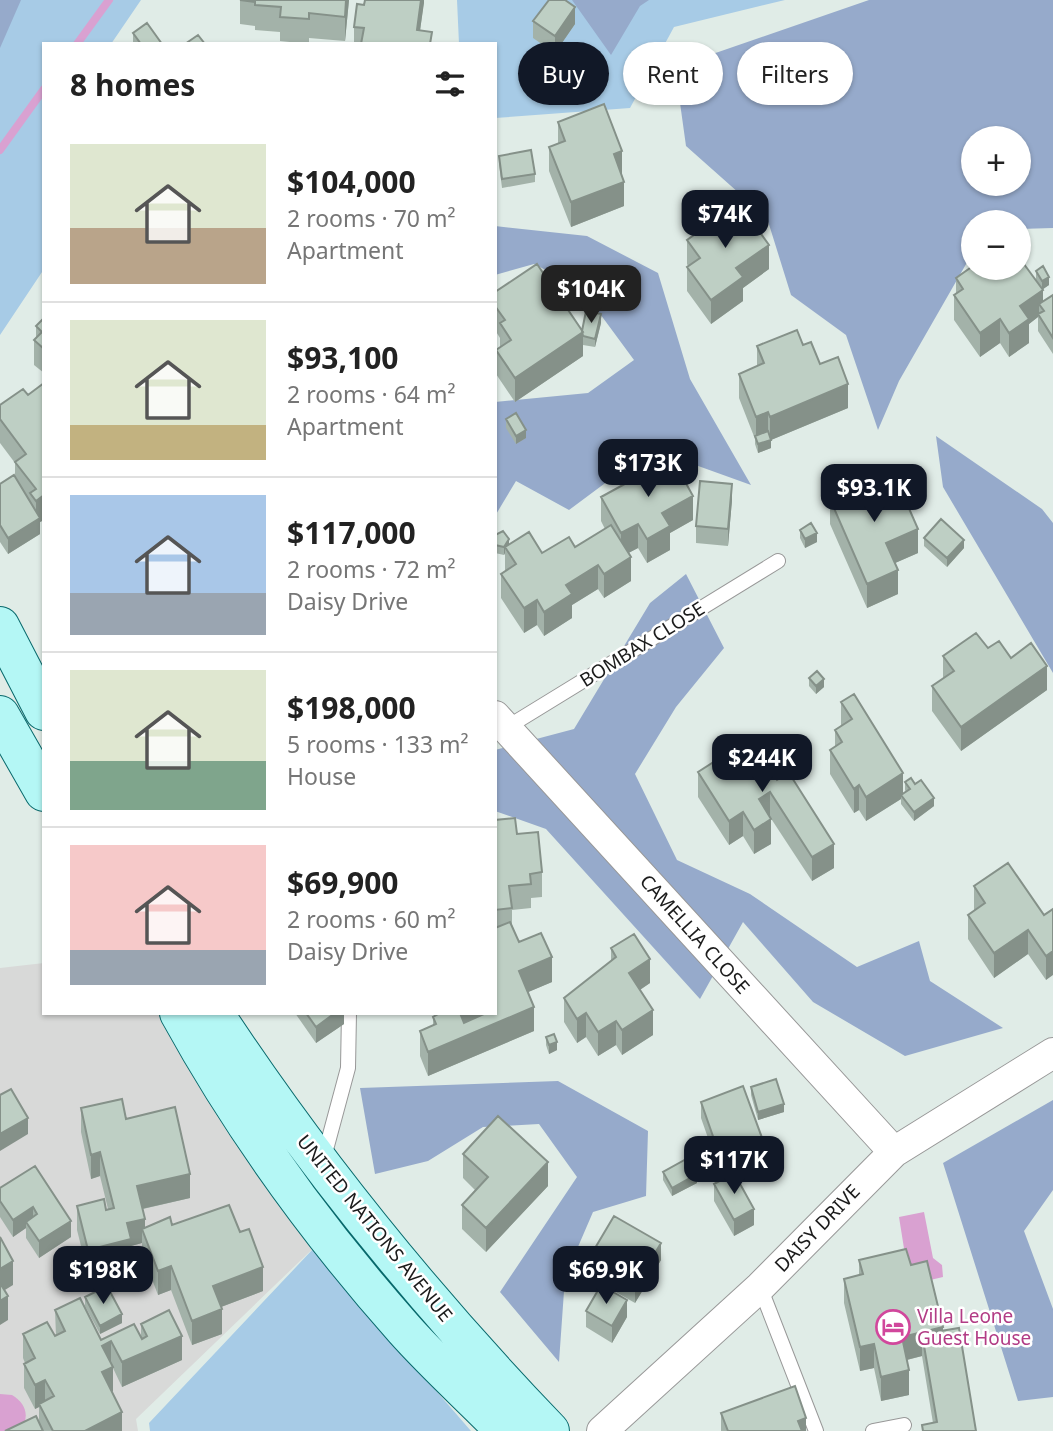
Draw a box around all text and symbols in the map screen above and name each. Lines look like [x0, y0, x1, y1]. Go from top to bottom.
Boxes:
chip: Buy [518, 42, 609, 105]
chip: Rent [623, 42, 723, 105]
chip: Filters [737, 42, 853, 105]
text: 8 homes [70, 64, 195, 105]
icon: filters [431, 65, 469, 103]
map controls [961, 126, 1031, 280]
button: + [961, 126, 1031, 196]
text: $104,000 [287, 161, 416, 202]
icon: home [126, 172, 210, 256]
pin: $74K [684, 190, 766, 250]
text: $74K [698, 197, 752, 229]
text: 2 rooms · 70 m² [287, 202, 456, 234]
button: − [961, 210, 1031, 280]
text: Apartment [287, 234, 404, 266]
pin: $104K [542, 266, 640, 325]
text: $104K [557, 272, 625, 304]
text: $93,100 [287, 337, 399, 378]
icon: home [126, 348, 210, 432]
text: 2 rooms · 64 m² [287, 378, 456, 410]
text: Apartment [287, 410, 404, 442]
pin: $173K [599, 440, 697, 499]
text: $173K [614, 446, 682, 478]
pin: $93.1K [817, 464, 931, 524]
text: $93.1K [837, 471, 911, 503]
text: $117,000 [287, 512, 416, 553]
icon: home [126, 523, 210, 607]
text: 2 rooms · 72 m² [287, 553, 456, 585]
text: Daisy Drive [287, 585, 408, 617]
street label: BOMBAX CLOSE [575, 595, 709, 693]
text: $198,000 [287, 687, 416, 728]
icon: home [126, 698, 210, 782]
text: 5 rooms · 133 m² [287, 728, 469, 760]
pin: $244K [713, 734, 811, 794]
text: $244K [728, 741, 796, 773]
text: House [287, 760, 356, 792]
text: $69,900 [287, 862, 399, 903]
street label: CAMELLIA CLOSE [634, 869, 756, 999]
icon: home [126, 873, 210, 957]
text: 2 rooms · 60 m² [287, 903, 456, 935]
text: Daisy Drive [287, 935, 408, 967]
street label: UNITED NATIONS AVENUE [291, 1129, 459, 1327]
pin: $117K [685, 1136, 783, 1196]
text: $117K [700, 1143, 768, 1175]
street label: DAISY DRIVE [769, 1179, 865, 1277]
pin: $198K [54, 1246, 152, 1306]
pin: $69.9K [549, 1246, 663, 1306]
text: $198K [69, 1253, 137, 1285]
text: $69.9K [569, 1253, 643, 1285]
place label: Villa Leone Guest House [917, 1303, 1031, 1351]
hotel icon: Villa Leone Guest House [874, 1308, 912, 1346]

